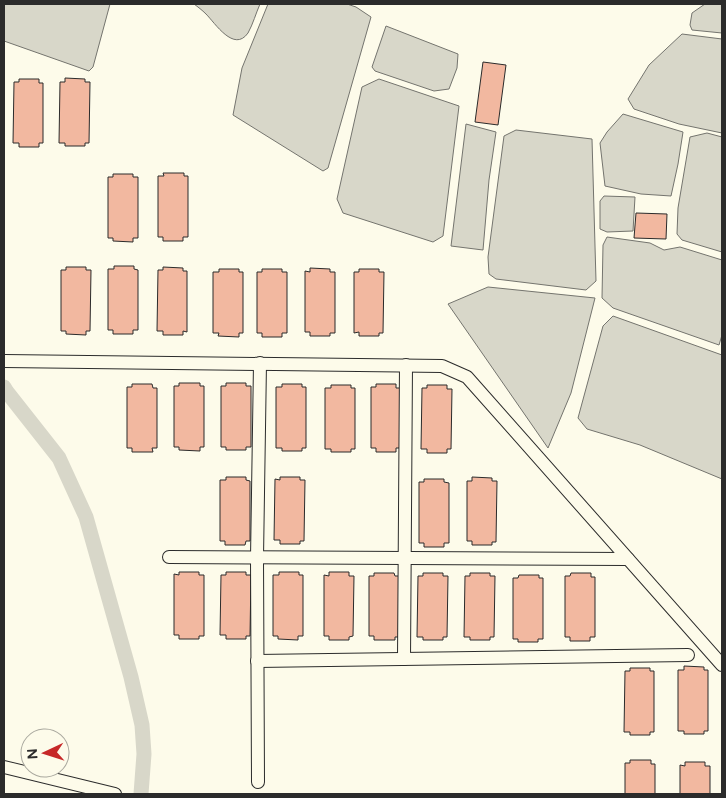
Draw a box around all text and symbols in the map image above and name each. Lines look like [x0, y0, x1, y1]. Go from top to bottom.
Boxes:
north arrow [20, 728, 70, 778]
text: N [24, 748, 41, 760]

